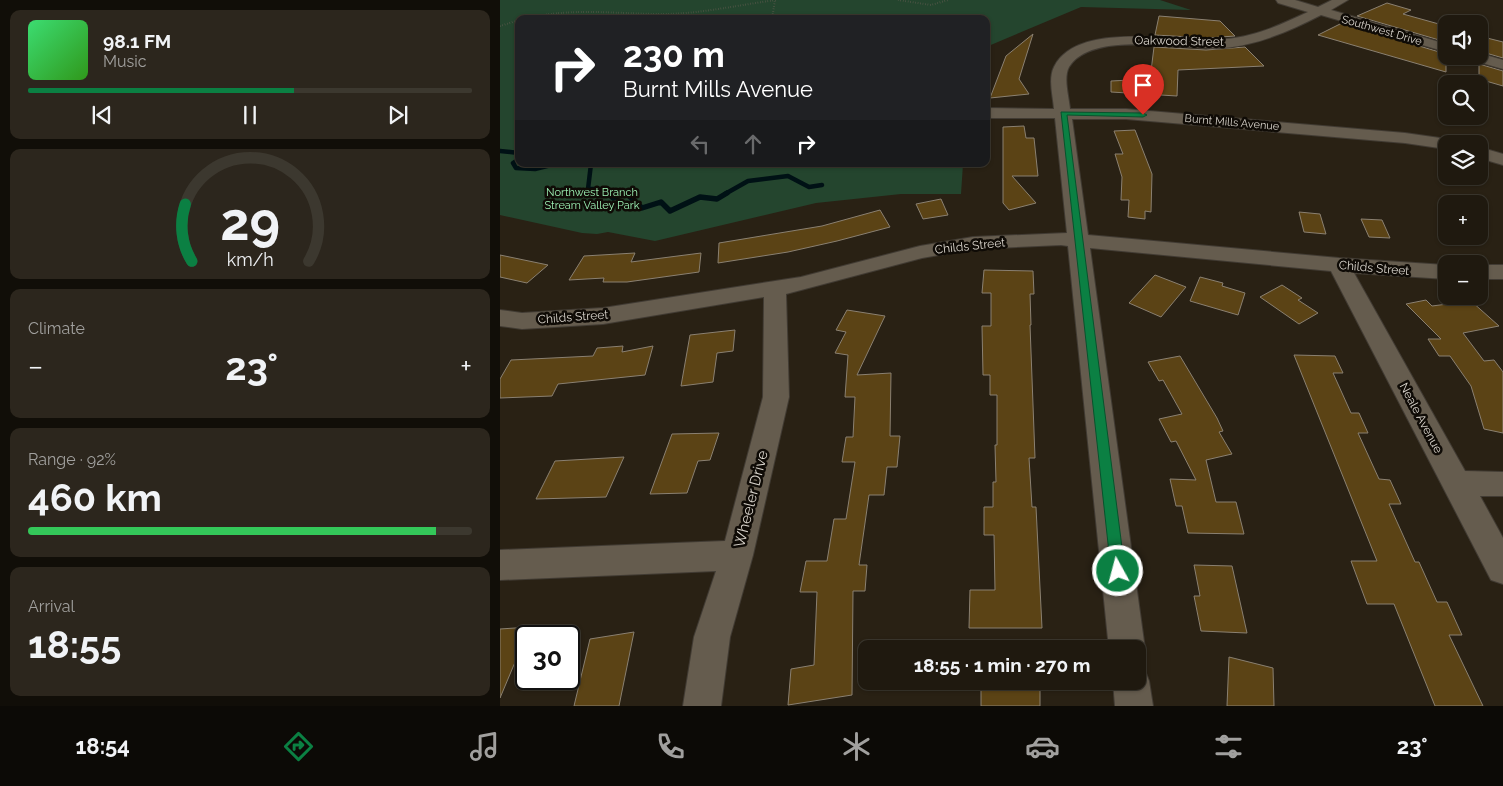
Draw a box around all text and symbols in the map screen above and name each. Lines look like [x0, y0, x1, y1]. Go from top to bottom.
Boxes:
street label: Southwest Drive [1340, 13, 1424, 48]
map controls [1438, 15, 1488, 305]
button: sound [1438, 15, 1488, 65]
text: 98.1 FM [103, 30, 171, 52]
street label: Oakwood Street [1134, 33, 1224, 49]
text: 230 m [623, 34, 725, 75]
icon: right [540, 35, 605, 100]
text: Music [103, 52, 147, 71]
pin [1122, 64, 1164, 115]
icon: arrive [1129, 71, 1157, 99]
button: search [1438, 75, 1488, 125]
text: Burnt Mills Avenue [623, 76, 813, 102]
icon: previous [88, 101, 116, 129]
icon: pause [236, 101, 264, 129]
icon: next [384, 101, 412, 129]
street label: Burnt Mills Avenue [1184, 112, 1280, 133]
icon: left [686, 130, 714, 158]
icon: ahead [739, 130, 767, 158]
icon: right [792, 130, 820, 158]
button: layers [1438, 135, 1488, 185]
park label: Northwest Branch Stream Valley Park [544, 186, 640, 212]
text: 29 [220, 191, 280, 252]
button: + [1438, 195, 1488, 245]
street label: Childs Street [934, 235, 1006, 257]
text: km/h [226, 249, 274, 270]
button: − [1438, 255, 1488, 305]
street label: Childs Street [1338, 258, 1410, 278]
street label: Childs Street [537, 308, 609, 326]
text: Climate [28, 319, 85, 338]
text: 23° [225, 344, 278, 389]
text: − [28, 350, 43, 383]
text: + [460, 350, 472, 383]
street label: Neale Avenue [1397, 380, 1445, 456]
street label: Wheeler Drive [730, 448, 772, 549]
text: Range · 92% [28, 450, 116, 469]
text: 460 km [28, 475, 162, 520]
position arrow [1091, 544, 1143, 596]
text: Arrival [28, 597, 75, 616]
text: 18:55 [28, 622, 121, 667]
speed limit sign: 30 [515, 625, 580, 690]
text: 18:55 · 1 min · 270 m [914, 654, 1090, 676]
icon: directions [281, 729, 316, 764]
icon: music [467, 729, 502, 764]
icon: phone [653, 729, 688, 764]
icon: climate [839, 729, 874, 764]
icon: car [1025, 729, 1060, 764]
icon: filters [1211, 729, 1246, 764]
text: 18:54 [76, 733, 130, 759]
text: 23° [1397, 733, 1427, 759]

